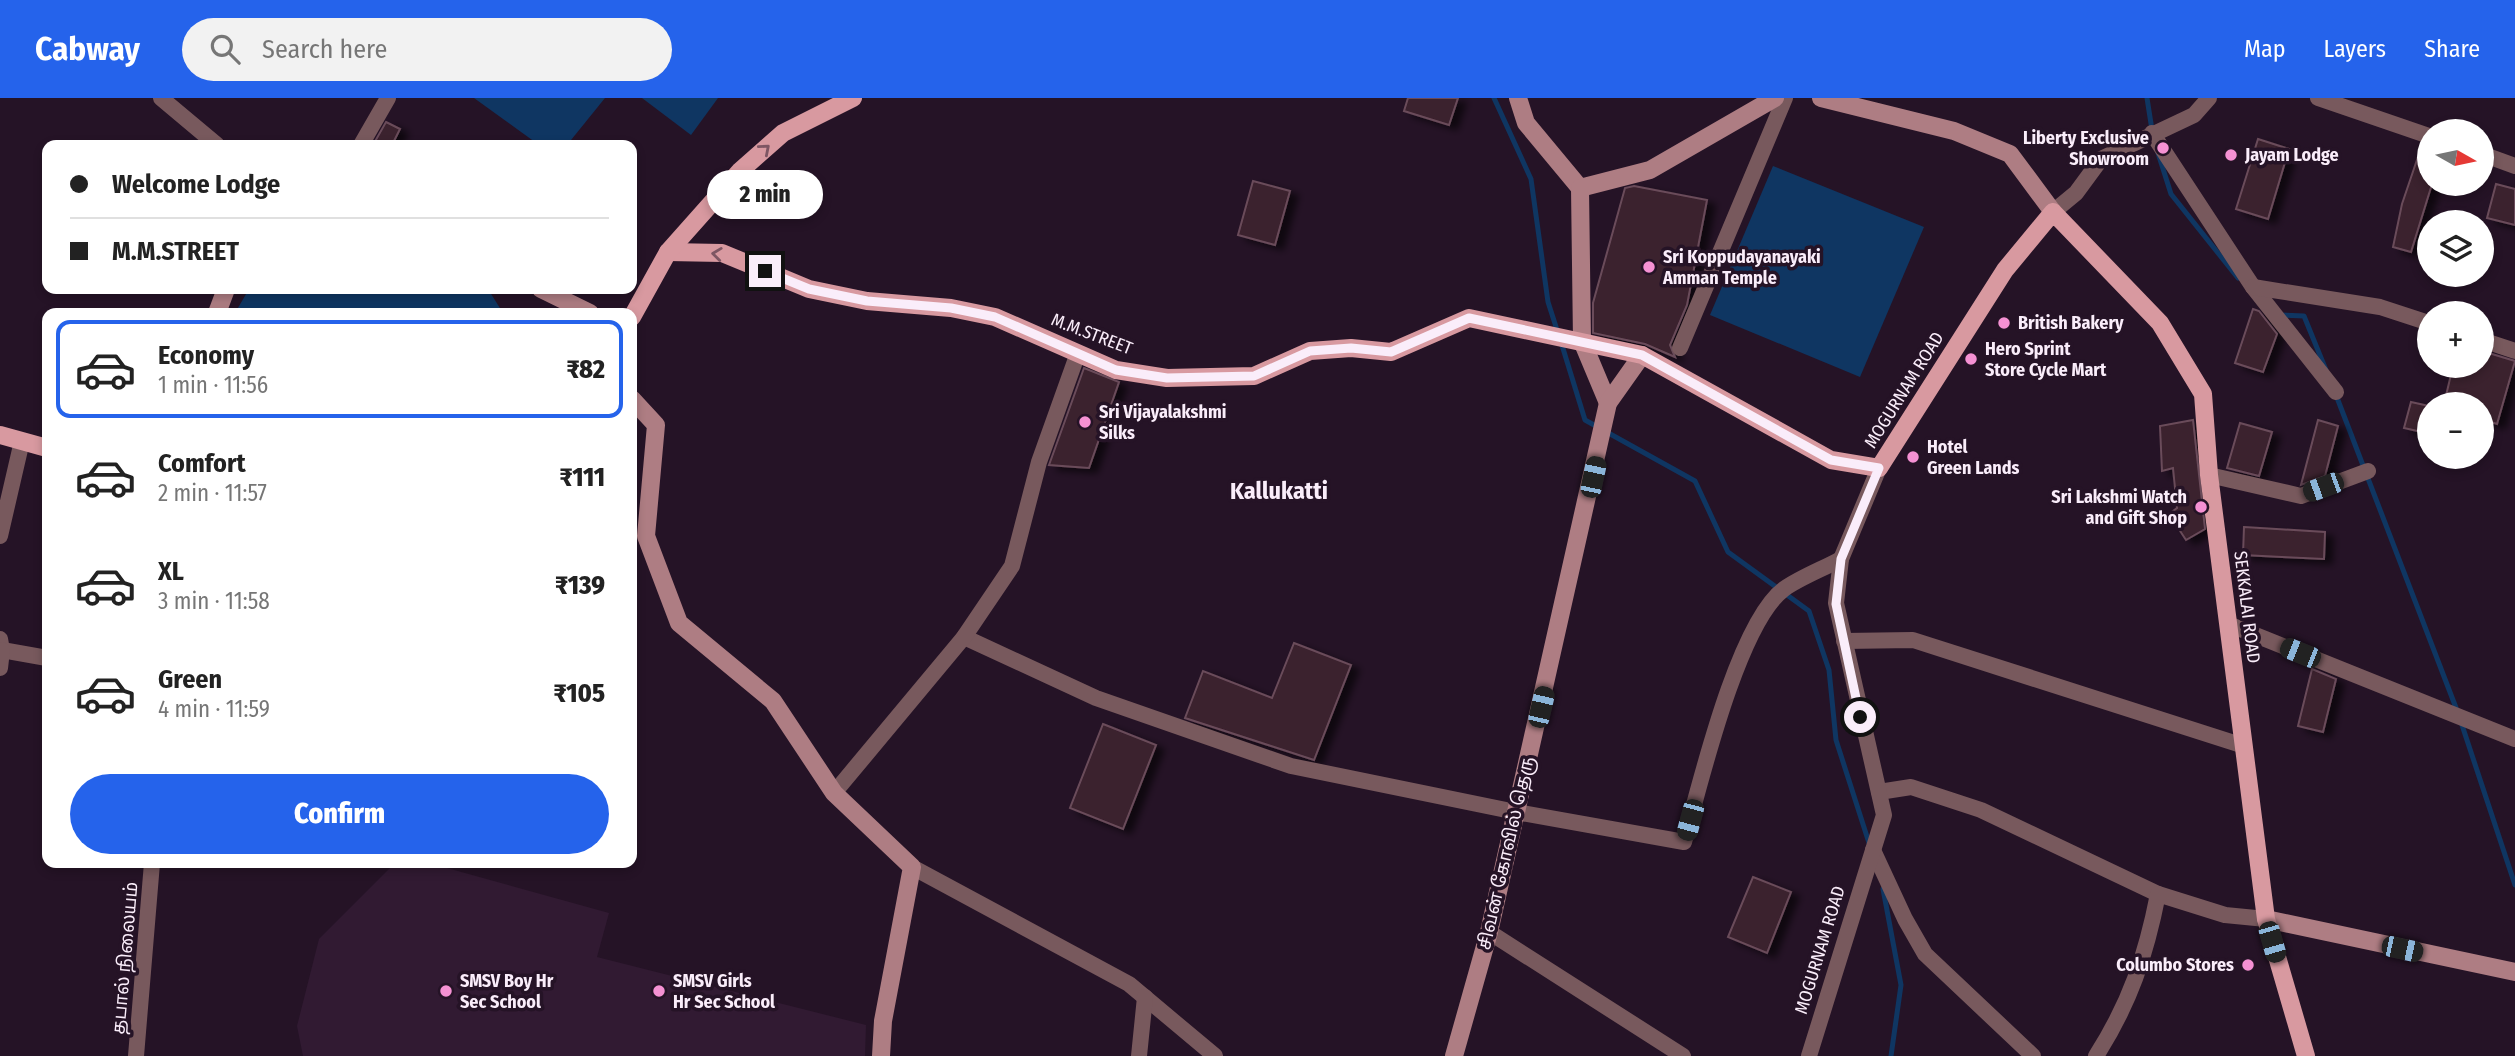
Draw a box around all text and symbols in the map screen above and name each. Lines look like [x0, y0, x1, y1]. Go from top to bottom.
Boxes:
search box [182, 18, 672, 81]
text: Cabway [35, 29, 140, 69]
icon: search [206, 30, 244, 68]
text: Search here [262, 34, 387, 65]
text: Map [2244, 35, 2286, 63]
text: Layers [2324, 35, 2386, 63]
text: Share [2424, 35, 2480, 63]
north arrow [2417, 119, 2494, 196]
map controls [2417, 119, 2494, 469]
place label: Liberty Exclusive Showroom [2023, 127, 2149, 170]
marker: Liberty Exclusive Showroom [2155, 140, 2171, 156]
place label: Jayam Lodge [2244, 144, 2339, 166]
one-way arrow [757, 145, 770, 157]
marker: Jayam Lodge [2223, 147, 2239, 163]
text: Welcome Lodge [112, 169, 280, 200]
callout: 2 min [707, 170, 823, 218]
text: 2 min [740, 180, 790, 208]
button: layers [2417, 210, 2494, 287]
text: M.M.STREET [112, 236, 239, 267]
place label: Sri Koppudayanayaki Amman Temple [1662, 246, 1821, 289]
one-way arrow [711, 247, 723, 262]
route end [749, 255, 781, 287]
marker: Sri Koppudayanayaki Amman Temple [1641, 259, 1657, 275]
button: + [2417, 301, 2494, 378]
street label: M.M.STREET [1048, 308, 1136, 360]
place label: British Bakery [2018, 312, 2124, 334]
marker: British Bakery [1996, 315, 2012, 331]
street label: MOGURNAM ROAD [1859, 328, 1949, 452]
icon: car [74, 338, 137, 401]
place label: Hero Sprint Store Cycle Mart [1985, 338, 2107, 381]
text: Economy [158, 340, 254, 371]
marker: Hero Sprint Store Cycle Mart [1963, 351, 1979, 367]
text: ₹82 [566, 354, 605, 385]
text: 1 min · 11:56 [158, 371, 268, 399]
button: − [2417, 392, 2494, 469]
place label: Sri Vijayalakshmi Silks [1099, 401, 1226, 444]
marker: Sri Vijayalakshmi Silks [1077, 414, 1093, 430]
place label: Hotel Green Lands [1927, 436, 2020, 479]
icon: car [74, 446, 137, 509]
text: Comfort [158, 448, 246, 479]
marker: Hotel Green Lands [1905, 449, 1921, 465]
car [1579, 454, 1608, 500]
text: ₹111 [559, 462, 605, 493]
car [2300, 470, 2347, 504]
district label: Kallukatti [1230, 477, 1328, 505]
text: 2 min · 11:57 [158, 479, 267, 507]
place label: Sri Lakshmi Watch and Gift Shop [2051, 486, 2187, 529]
marker: Sri Lakshmi Watch and Gift Shop [2193, 499, 2209, 515]
street label: SEKKALAI ROAD [2229, 550, 2265, 664]
icon: car [74, 554, 137, 617]
text: XL [158, 556, 184, 587]
text: ₹139 [555, 570, 605, 601]
text: 3 min · 11:58 [158, 587, 270, 615]
car [2277, 635, 2324, 671]
icon: car [74, 662, 137, 725]
text: Green [158, 664, 222, 695]
text: ₹105 [553, 678, 605, 709]
car [1527, 684, 1556, 730]
text: 4 min · 11:59 [158, 695, 270, 723]
route start [1844, 701, 1876, 733]
street label: சிவன் கோவில் தெரு [1473, 754, 1540, 952]
button: Confirm [70, 774, 609, 854]
car [1675, 797, 1706, 843]
street label: தபால் நிலையம் [107, 881, 144, 1035]
street label: MOGURNAM ROAD [1790, 883, 1850, 1017]
car [2257, 919, 2288, 965]
car [2380, 934, 2425, 964]
place label: Columbo Stores [2116, 954, 2234, 976]
marker: Columbo Stores [2240, 957, 2256, 973]
place label: SMSV Boy Hr Sec School [460, 970, 554, 1013]
place label: SMSV Girls Hr Sec School [673, 970, 775, 1013]
marker: SMSV Boy Hr Sec School [438, 983, 454, 999]
marker: SMSV Girls Hr Sec School [651, 983, 667, 999]

